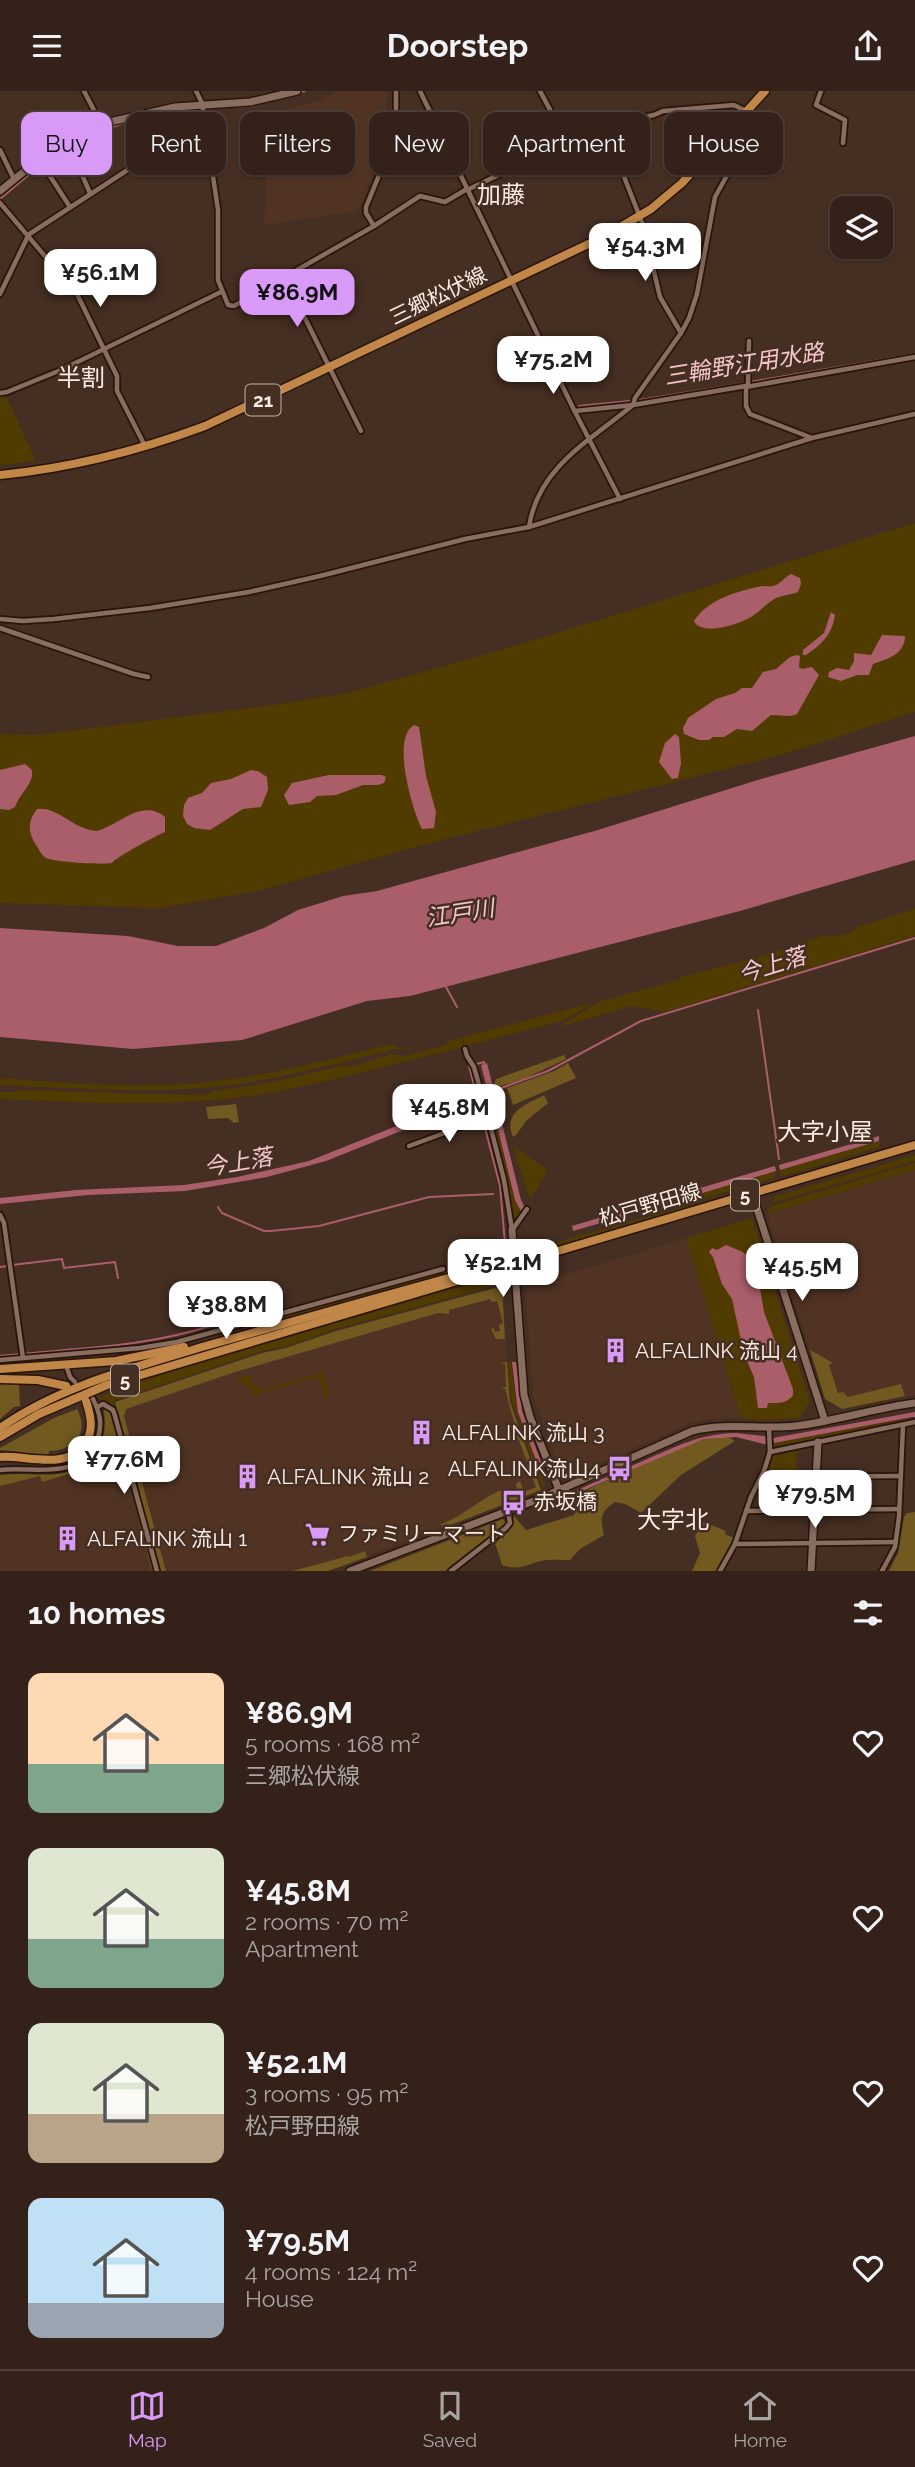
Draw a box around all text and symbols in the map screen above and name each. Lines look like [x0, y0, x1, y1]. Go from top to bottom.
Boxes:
icon: menu [28, 27, 66, 65]
text: Doorstep [387, 27, 528, 64]
icon: share [849, 27, 887, 65]
chip: Buy [21, 112, 112, 175]
chip: Rent [126, 112, 226, 175]
chip: Filters [240, 112, 355, 175]
chip: New [369, 112, 469, 175]
chip: Apartment [483, 112, 650, 175]
chip: House [664, 112, 783, 175]
district label: 加藤 [477, 180, 525, 209]
map controls [830, 196, 893, 259]
button: layers [830, 196, 893, 259]
pin: ¥54.3M [588, 223, 702, 283]
text: ¥54.3M [605, 232, 685, 259]
pin: ¥56.1M [43, 249, 157, 309]
text: ¥56.1M [60, 258, 140, 285]
street label: 三郷松伏線 [385, 261, 490, 330]
pin: ¥86.9M [240, 269, 354, 329]
text: ¥86.9M [256, 278, 338, 305]
pin: ¥75.2M [496, 337, 610, 396]
water label: 三輪野江用水路 [662, 337, 828, 389]
text: ¥75.2M [513, 345, 593, 372]
district label: 半割 [57, 363, 105, 392]
road number: 21 [246, 385, 280, 415]
water label: 江戸川 [424, 893, 499, 931]
water label: 今上落 [735, 940, 813, 988]
pin: ¥45.8M [392, 1084, 506, 1144]
text: ¥45.8M [408, 1093, 490, 1120]
district label: 大字小屋 [777, 1117, 873, 1146]
water label: 今上落 [202, 1142, 278, 1181]
street label: 松戸野田線 [596, 1178, 704, 1231]
road number: 5 [731, 1179, 759, 1211]
pin: ¥52.1M [446, 1239, 560, 1299]
pin: ¥45.5M [745, 1243, 859, 1303]
text: ¥52.1M [464, 1248, 542, 1275]
text: ¥45.5M [762, 1252, 842, 1279]
pin: ¥38.8M [169, 1281, 283, 1341]
text: ¥38.8M [185, 1290, 267, 1317]
building icon: ALFALINK 流山 4 [601, 1337, 629, 1365]
place label: ALFALINK 流山 4 [635, 1338, 798, 1363]
road number: 5 [111, 1365, 139, 1395]
building icon: ALFALINK 流山 3 [408, 1419, 436, 1447]
place label: ALFALINK 流山 3 [442, 1420, 605, 1445]
pin: ¥77.6M [67, 1437, 181, 1496]
text: ¥77.6M [84, 1445, 164, 1472]
bus stop icon: ALFALINK流山4 [606, 1455, 634, 1483]
place label: ALFALINK流山4 [448, 1456, 600, 1481]
building icon: ALFALINK 流山 2 [233, 1463, 261, 1491]
place label: ALFALINK 流山 2 [267, 1464, 429, 1489]
pin: ¥79.5M [758, 1471, 872, 1530]
text: ¥79.5M [775, 1479, 855, 1506]
bus stop icon: 赤坂橋 [500, 1488, 528, 1516]
place label: 赤坂橋 [534, 1489, 597, 1514]
district label: 大字北 [637, 1505, 709, 1534]
supermarket icon: ファミリーマート [304, 1520, 332, 1548]
place label: ファミリーマート [338, 1521, 506, 1546]
building icon: ALFALINK 流山 1 [53, 1525, 81, 1553]
place label: ALFALINK 流山 1 [87, 1526, 247, 1551]
icon: filters [849, 1594, 887, 1632]
text: 10 homes [28, 1596, 165, 1631]
text: ¥86.9M [245, 1695, 353, 1730]
icon: home [84, 1701, 168, 1785]
icon: heart [849, 1724, 887, 1762]
text: 5 rooms · 168 m² [245, 1730, 420, 1757]
text: 三郷松伏線 [245, 1762, 360, 1789]
text: ¥45.8M [245, 1873, 351, 1908]
icon: home [84, 1876, 168, 1960]
icon: heart [849, 1899, 887, 1937]
text: 2 rooms · 70 m² [245, 1908, 408, 1935]
text: Apartment [245, 1935, 359, 1962]
text: ¥52.1M [245, 2045, 347, 2080]
icon: home [84, 2051, 168, 2135]
icon: heart [849, 2074, 887, 2112]
text: 3 rooms · 95 m² [245, 2080, 408, 2107]
text: 松戸野田線 [245, 2112, 360, 2139]
text: ¥79.5M [245, 2223, 350, 2258]
icon: home [84, 2226, 168, 2310]
icon: heart [849, 2249, 887, 2287]
text: 4 rooms · 124 m² [245, 2258, 417, 2285]
text: House [245, 2285, 314, 2312]
tab: Map [128, 2387, 167, 2451]
tab: Saved [423, 2387, 477, 2451]
tab: Home [733, 2387, 787, 2451]

